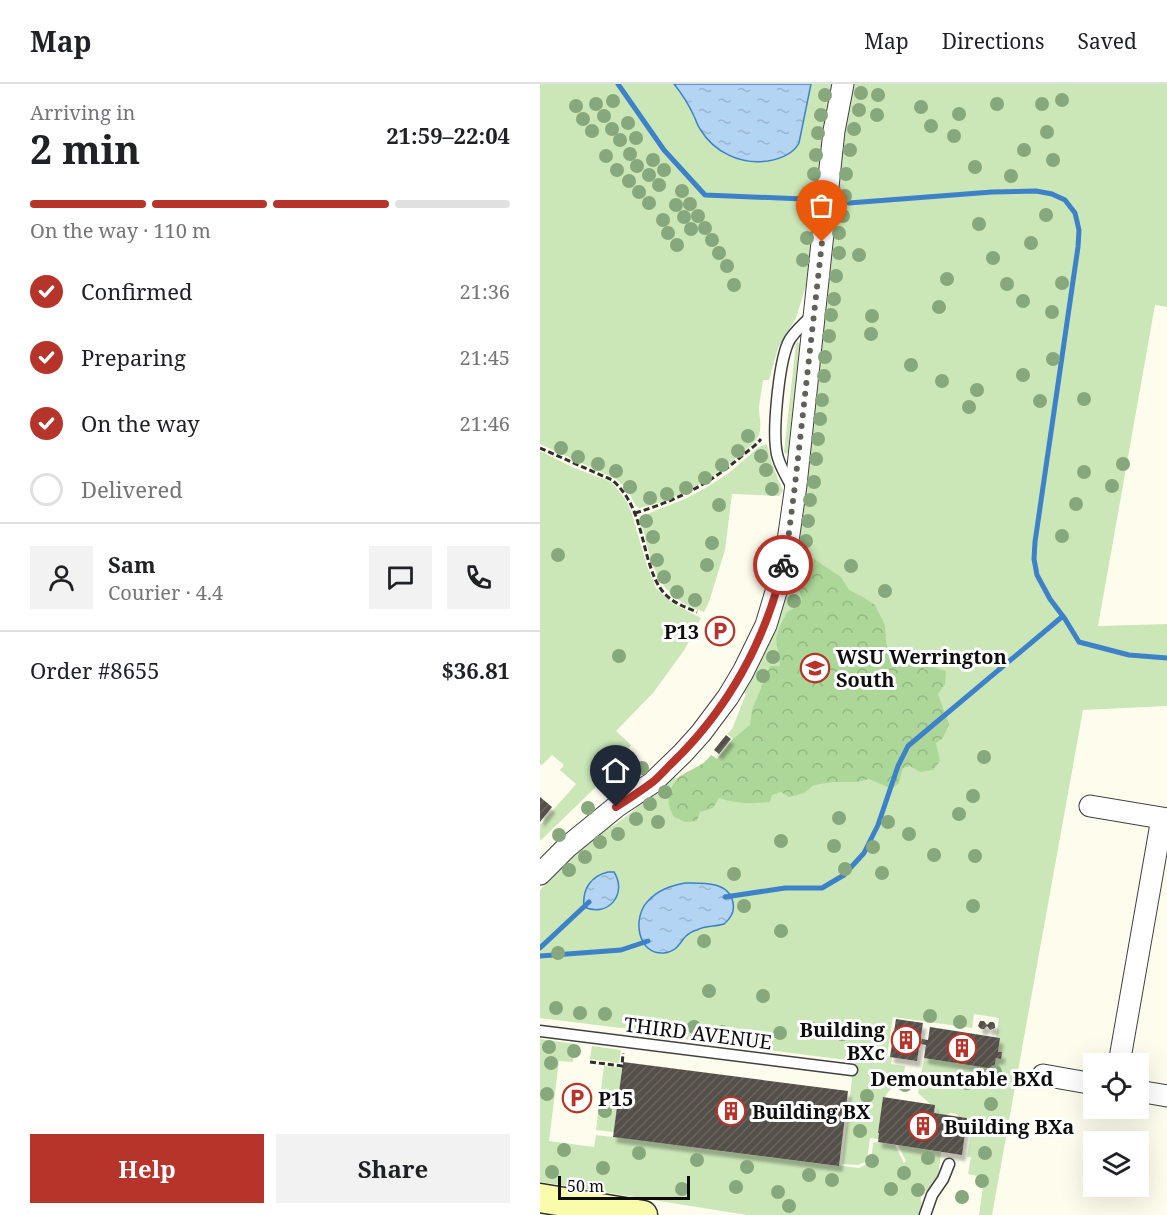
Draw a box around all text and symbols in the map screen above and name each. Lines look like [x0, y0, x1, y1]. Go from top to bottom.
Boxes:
text: Map [30, 22, 92, 60]
text: Map [864, 27, 909, 55]
text: Directions [942, 27, 1044, 55]
text: Saved [1077, 27, 1137, 55]
text: Arriving in [30, 99, 135, 126]
text: 21:59–22:04 [386, 120, 510, 150]
text: 2 min [30, 122, 140, 175]
pin [796, 180, 847, 242]
icon: bag [805, 189, 838, 222]
text: On the way · 110 m [30, 217, 211, 244]
icon: check [30, 275, 63, 308]
text: Confirmed [81, 276, 192, 306]
text: 21:36 [460, 278, 510, 305]
icon: check [30, 341, 63, 374]
text: Preparing [81, 342, 186, 372]
text: 21:45 [460, 344, 510, 371]
icon: check [30, 407, 63, 440]
text: On the way [81, 408, 200, 438]
text: 21:46 [460, 410, 510, 437]
text: Delivered [81, 474, 183, 504]
courier [753, 535, 813, 595]
button: person [30, 546, 93, 609]
button: chat [369, 546, 432, 609]
button: phone [447, 546, 510, 609]
text: Sam [108, 549, 156, 579]
icon: bike [767, 549, 800, 582]
text: Courier · 4.4 [108, 579, 223, 606]
parking icon: P13 [704, 615, 736, 647]
place label: P13 [664, 618, 699, 645]
place label: WSU Werrington South [836, 643, 1007, 693]
school or university icon: WSU Werrington South [799, 652, 831, 684]
text: Order #8655 [30, 655, 160, 685]
text: $36.81 [441, 655, 510, 685]
pin [590, 745, 641, 807]
icon: home [599, 754, 632, 787]
street label: THIRD AVENUE [622, 1011, 774, 1055]
place label: Building BXc [800, 1016, 886, 1066]
building icon: Building BXc [890, 1024, 922, 1056]
building icon: Demountable BXd [946, 1032, 978, 1064]
map controls [1083, 1053, 1149, 1197]
button: locate [1083, 1053, 1149, 1119]
place label: Demountable BXd [871, 1065, 1053, 1092]
parking icon: P15 [561, 1082, 593, 1114]
place label: P15 [598, 1085, 633, 1112]
building icon: Building BX [715, 1095, 747, 1127]
place label: Building BX [752, 1098, 871, 1125]
building icon: Building BXa [907, 1110, 939, 1142]
place label: Building BXa [944, 1113, 1074, 1140]
button: layers [1083, 1131, 1149, 1197]
button: Help [30, 1134, 264, 1203]
button: Share [276, 1134, 510, 1203]
scale bar [558, 1173, 690, 1200]
text: 50 m [567, 1175, 604, 1197]

